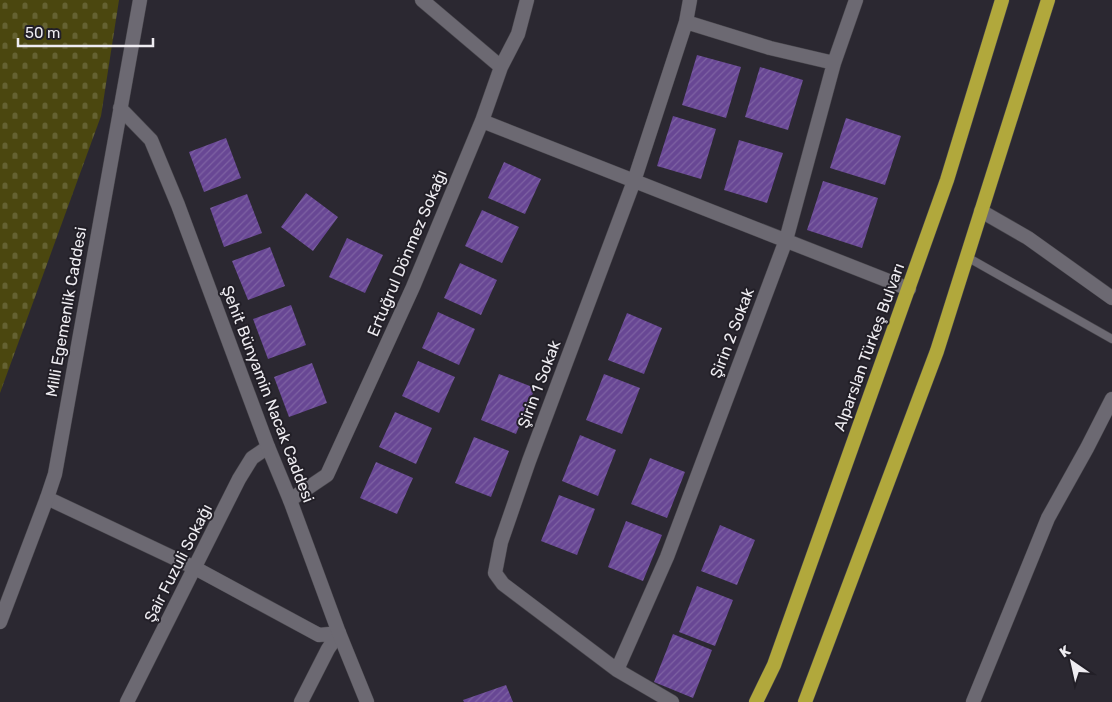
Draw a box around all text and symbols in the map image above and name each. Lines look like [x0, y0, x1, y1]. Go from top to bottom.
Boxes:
scale bar [18, 15, 152, 47]
text: 50 m [25, 24, 60, 42]
street label: Ertuğrul Dönmez Sokağı [363, 167, 451, 339]
street label: Milli Egemenlik Caddesi [42, 225, 90, 399]
street label: Alparslan Türkeş Bulvarı [830, 260, 908, 434]
street label: Şehit Bünyamin Nacak Caddesi [218, 283, 318, 505]
street label: Şirin 2 Sokak [706, 285, 758, 381]
street label: Şirin 1 Sokak [514, 337, 565, 431]
street label: Şair Fuzuli Sokağı [140, 501, 216, 625]
north arrow [1047, 637, 1097, 687]
text: K [1056, 642, 1074, 661]

